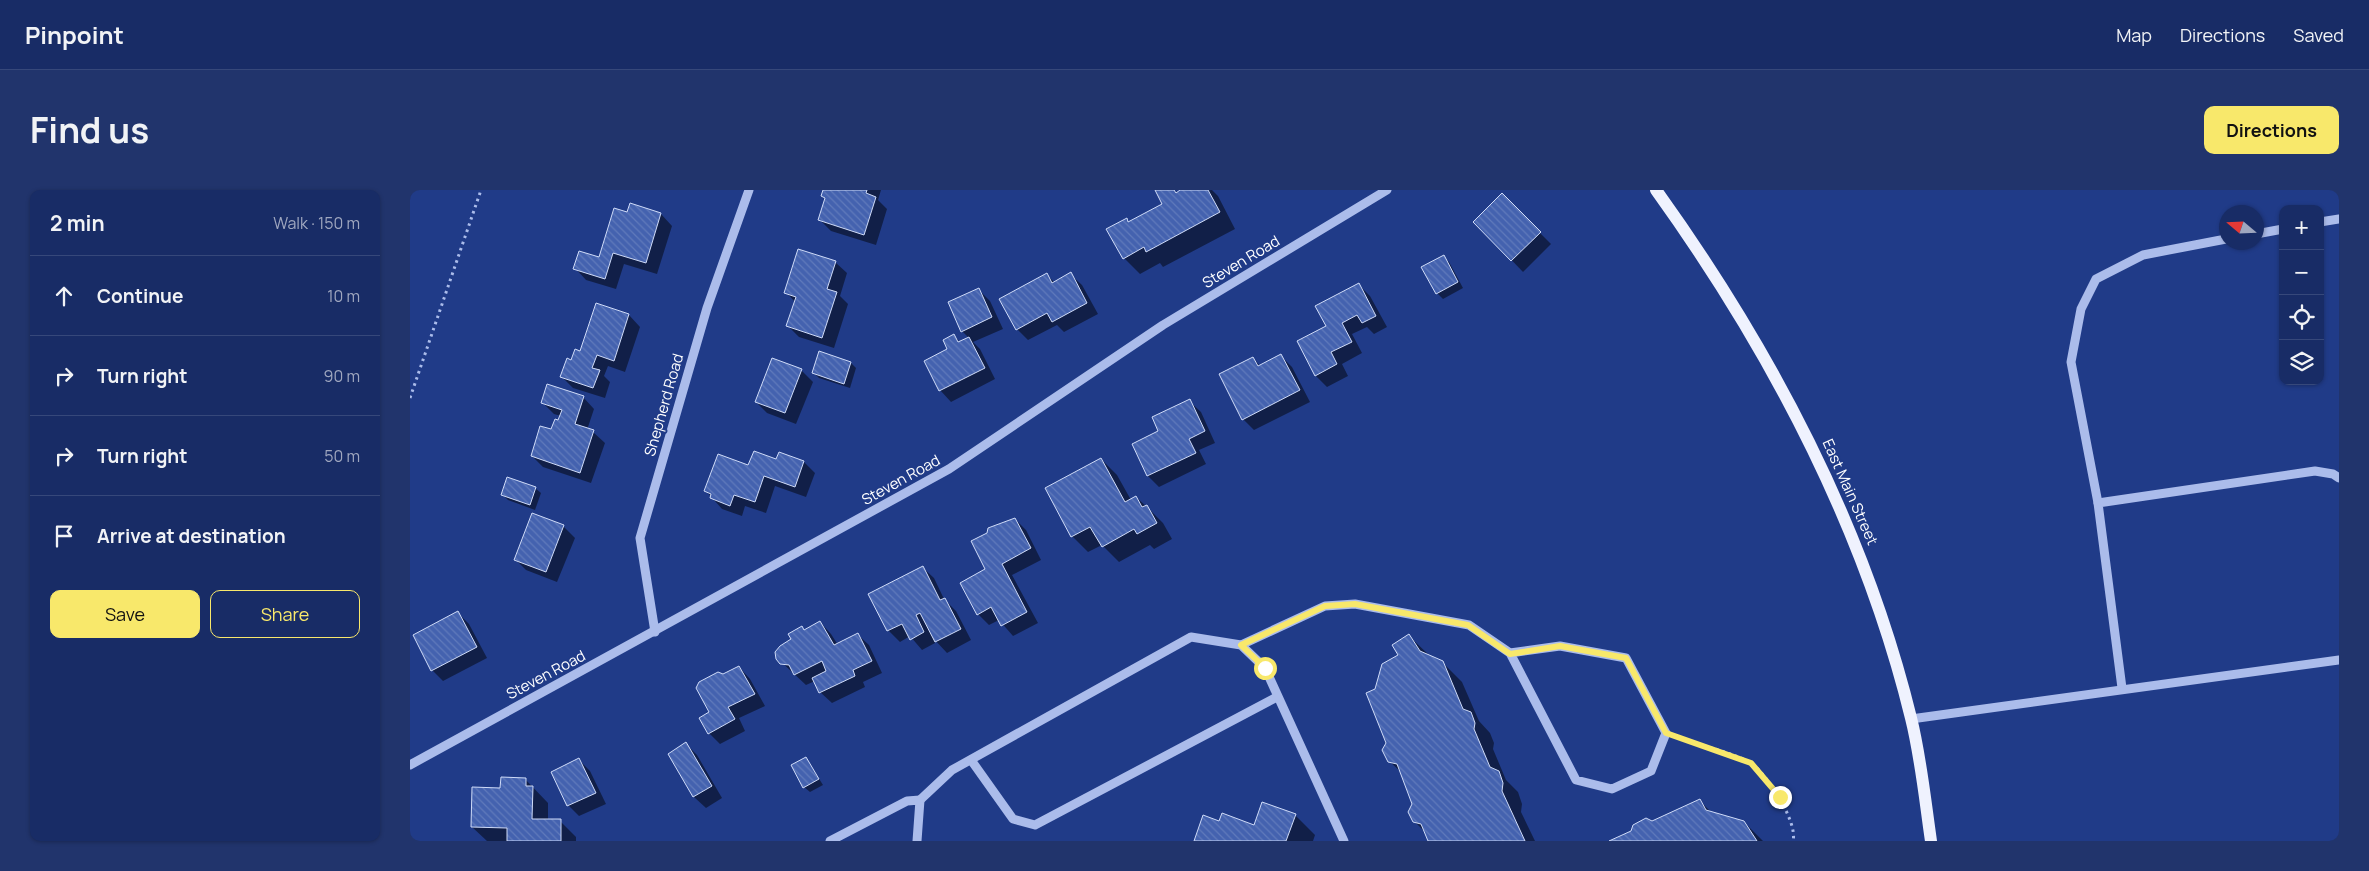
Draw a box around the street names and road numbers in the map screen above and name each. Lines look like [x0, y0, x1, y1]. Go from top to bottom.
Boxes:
street label: Steven Road [1198, 230, 1283, 293]
street label: Shepherd Road [639, 351, 688, 459]
street label: East Main Street [1818, 435, 1883, 548]
street label: Steven Road [858, 449, 944, 510]
street label: Steven Road [503, 645, 589, 704]

